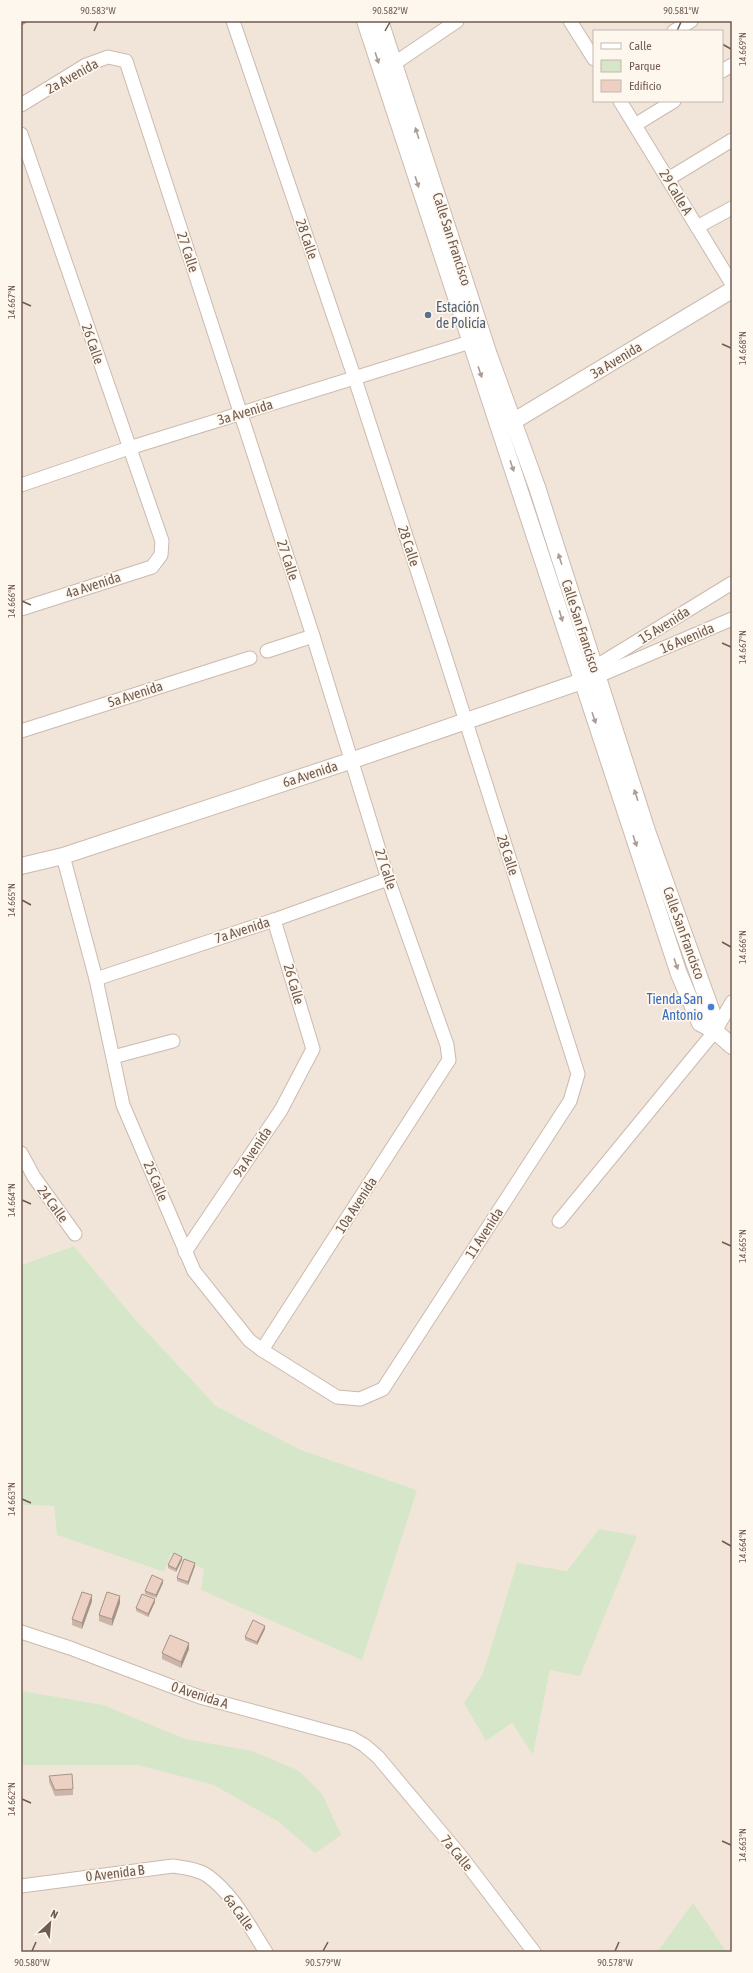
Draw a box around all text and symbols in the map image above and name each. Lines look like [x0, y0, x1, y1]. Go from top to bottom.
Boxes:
text: 90.583°W [80, 5, 116, 16]
text: 90.582°W [372, 5, 408, 16]
text: 90.581°W [663, 5, 699, 16]
legend [593, 30, 723, 102]
text: 14.669°N [737, 32, 748, 66]
text: Calle [629, 39, 652, 53]
one-way arrow [374, 52, 380, 64]
street label: 2a Avenida [43, 55, 101, 97]
text: Parque [629, 59, 661, 73]
text: Edificio [629, 79, 662, 93]
one-way arrow [414, 126, 420, 138]
street label: 29 Calle A [656, 166, 696, 218]
one-way arrow [414, 176, 420, 188]
street label: Calle San Francisco [429, 190, 475, 288]
street label: 28 Calle [293, 217, 321, 261]
street label: 27 Calle [174, 230, 202, 274]
text: 14.667°N [6, 285, 17, 319]
place label: Estación de Policía [436, 299, 486, 331]
marker: Estación de Policía [423, 310, 433, 320]
street label: 26 Calle [79, 322, 107, 366]
text: 14.668°N [737, 331, 748, 365]
street label: 3a Avenida [587, 338, 645, 382]
one-way arrow [477, 366, 483, 378]
street label: 3a Avenida [215, 396, 275, 428]
one-way arrow [509, 461, 515, 473]
street label: 28 Calle [395, 524, 423, 568]
street label: 27 Calle [274, 538, 302, 582]
one-way arrow [557, 553, 563, 565]
street label: 4a Avenida [63, 569, 123, 601]
street label: Calle San Francisco [558, 577, 604, 675]
text: 14.666°N [6, 584, 17, 618]
street label: 15 Avenida [636, 603, 692, 647]
one-way arrow [558, 611, 564, 623]
street label: 16 Avenida [658, 619, 716, 657]
text: 14.667°N [737, 630, 748, 664]
street label: 5a Avenida [105, 678, 165, 710]
one-way arrow [591, 712, 597, 724]
street label: 6a Avenida [280, 758, 340, 790]
one-way arrow [633, 789, 639, 801]
street label: 28 Calle [494, 833, 522, 877]
one-way arrow [632, 835, 638, 847]
street label: 27 Calle [372, 847, 400, 891]
text: 14.665°N [6, 883, 17, 917]
street label: Calle San Francisco [660, 885, 708, 981]
street label: 7a Avenida [212, 914, 272, 946]
text: 14.666°N [737, 930, 748, 964]
one-way arrow [673, 959, 679, 971]
street label: 26 Calle [281, 962, 307, 1006]
place label: Tienda San Antonio [647, 991, 703, 1023]
marker: Tienda San Antonio [706, 1002, 716, 1012]
street label: 9a Avenida [229, 1124, 275, 1180]
street label: 25 Calle [141, 1159, 171, 1203]
street label: 10a Avenida [332, 1174, 380, 1236]
street label: 24 Calle [34, 1182, 72, 1226]
text: 14.664°N [6, 1183, 17, 1217]
street label: 11 Avenida [462, 1205, 506, 1261]
text: 14.665°N [737, 1229, 748, 1263]
text: 14.663°N [6, 1482, 17, 1516]
text: 14.664°N [737, 1529, 748, 1563]
street label: 0 Avenida A [169, 1678, 231, 1712]
text: 14.662°N [6, 1782, 17, 1816]
text: 14.663°N [737, 1828, 748, 1862]
street label: 7a Calle [438, 1832, 476, 1874]
street label: 0 Avenida B [85, 1861, 146, 1885]
street label: 6a Calle [220, 1891, 258, 1933]
north arrow [30, 1903, 70, 1943]
text: N [49, 1907, 60, 1921]
text: 90.580°W [14, 1957, 50, 1968]
text: 90.579°W [305, 1957, 341, 1968]
text: 90.578°W [597, 1957, 633, 1968]

